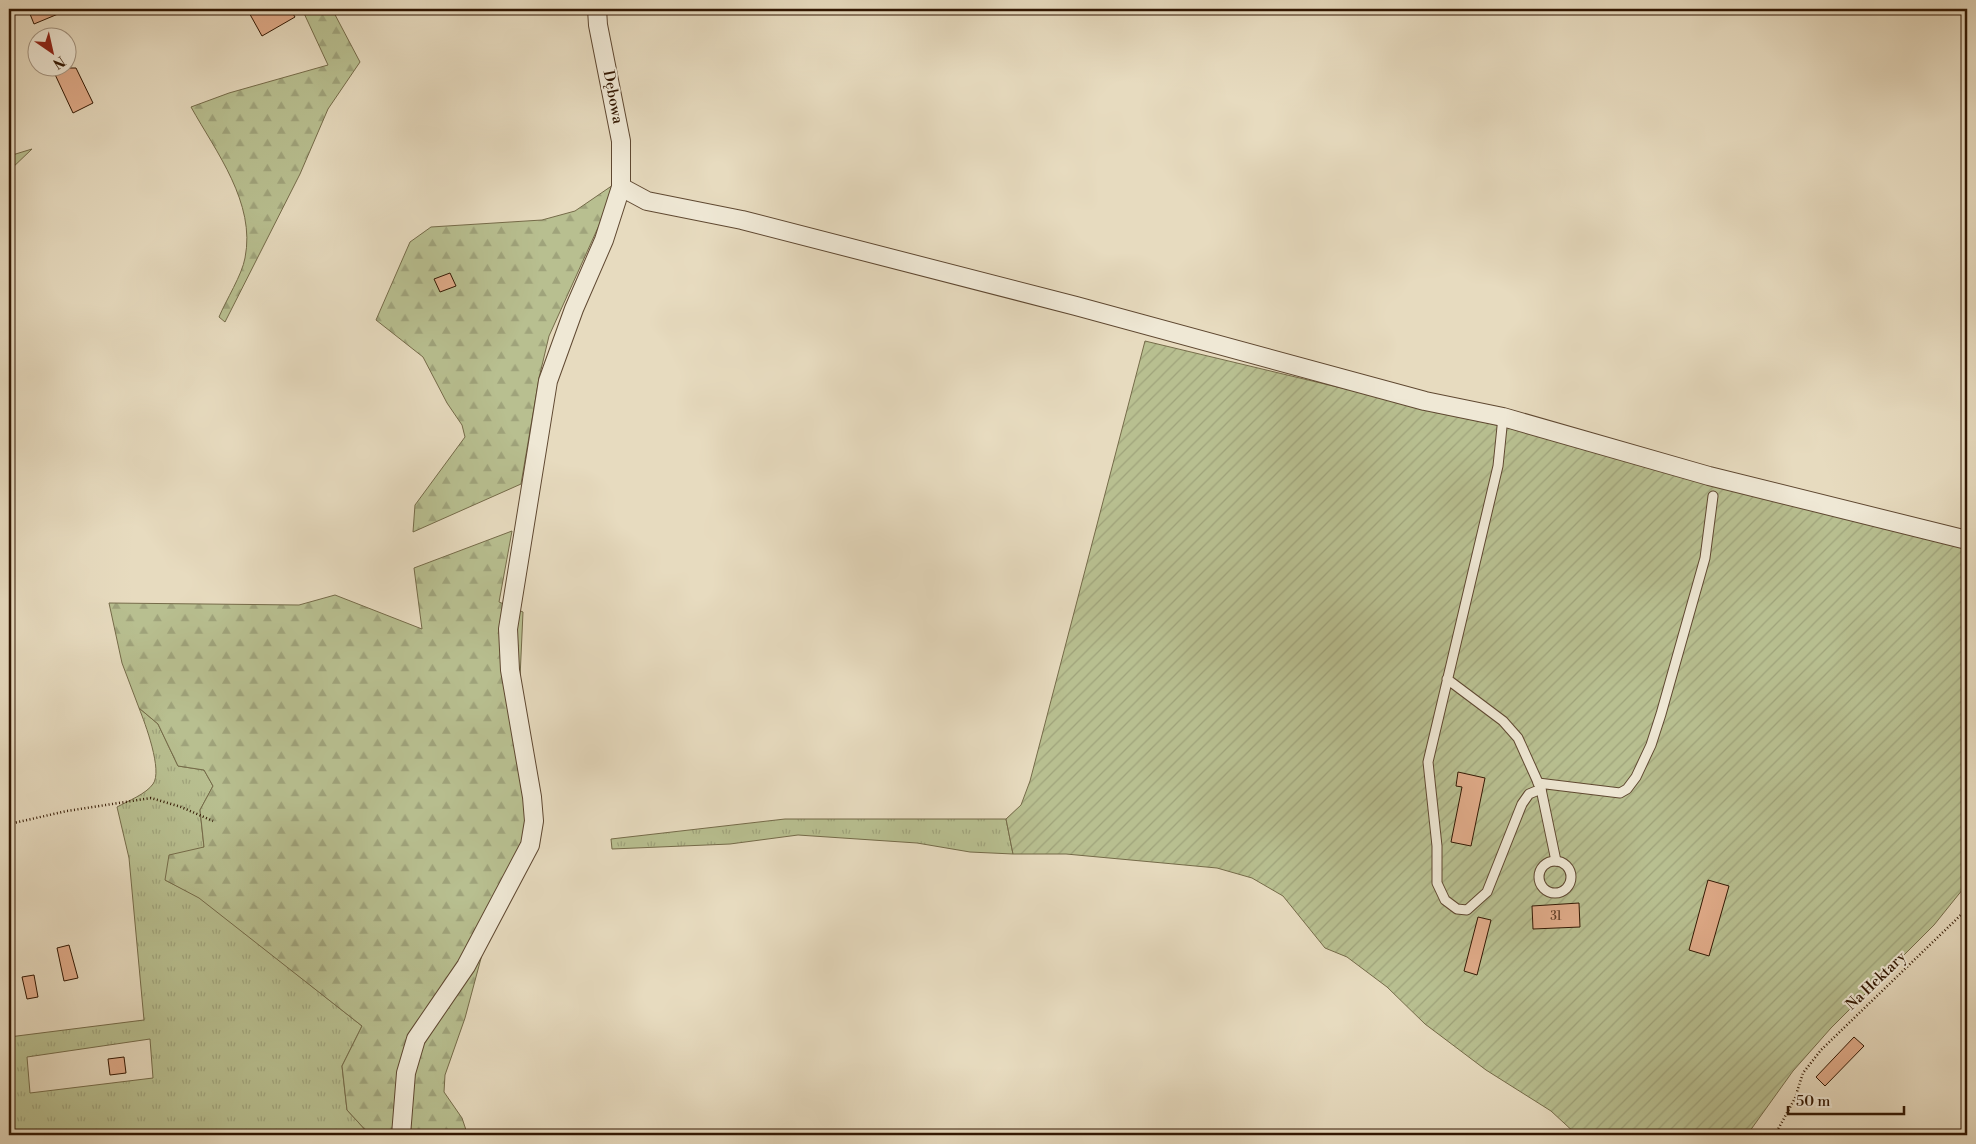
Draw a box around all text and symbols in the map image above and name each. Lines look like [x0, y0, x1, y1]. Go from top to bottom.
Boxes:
north arrow [28, 28, 78, 78]
text: N [49, 51, 68, 73]
street label: Dębowa [599, 69, 628, 126]
house number: 31 [1550, 909, 1563, 924]
street label: Na Hektary [1842, 947, 1911, 1014]
scale bar [1788, 1084, 1905, 1116]
text: 50 m [1796, 1092, 1830, 1111]

